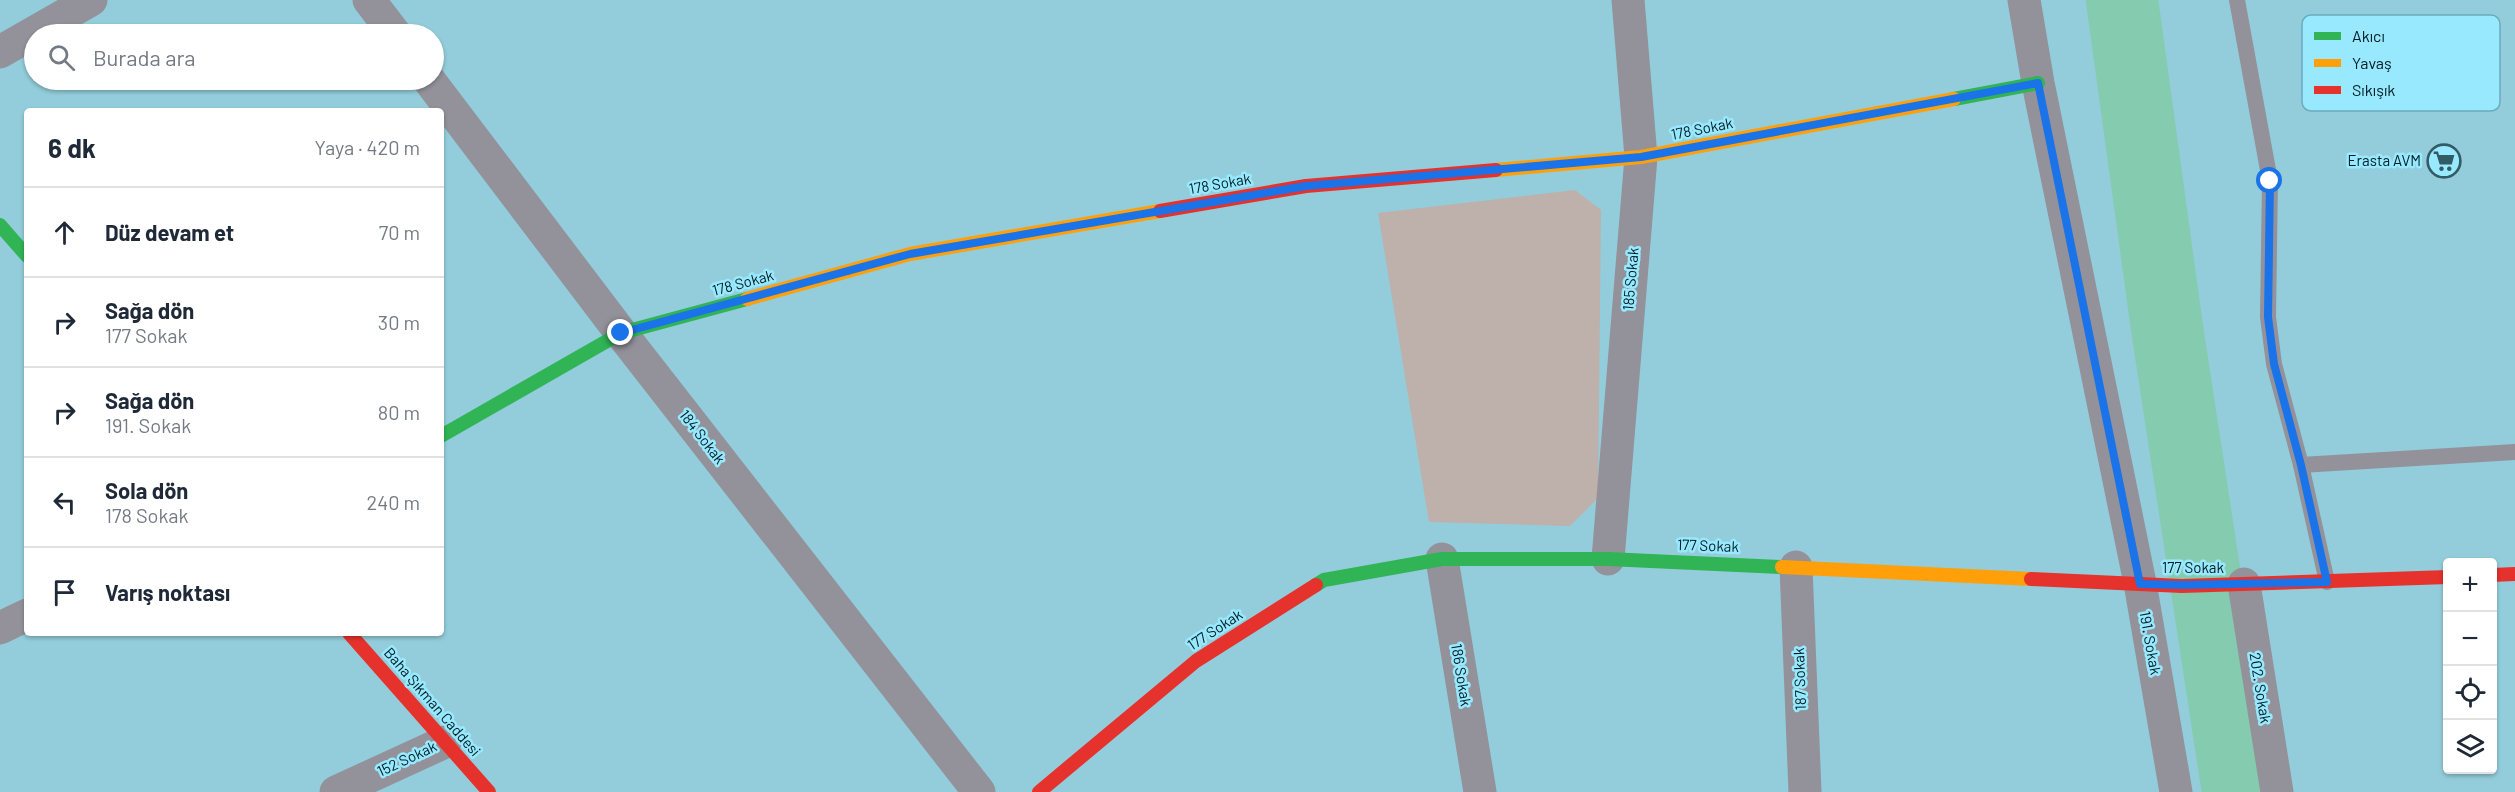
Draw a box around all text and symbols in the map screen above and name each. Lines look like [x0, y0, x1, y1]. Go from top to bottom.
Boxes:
legend [2302, 15, 2500, 111]
search box [24, 24, 444, 90]
text: Akıcı [2352, 26, 2385, 45]
icon: search [45, 41, 78, 74]
text: Burada ara [93, 44, 196, 70]
text: Yavaş [2352, 53, 2392, 72]
text: Sıkışık [2352, 80, 2395, 99]
street label: 178 Sokak [1669, 113, 1735, 143]
text: 6 dk [48, 132, 96, 163]
text: Yaya · 420 m [314, 135, 420, 159]
supermarket icon: Erasta AVM [2426, 143, 2462, 179]
place label: Erasta AVM [2348, 151, 2421, 169]
route start [2256, 167, 2282, 193]
street label: 178 Sokak [1187, 169, 1253, 197]
icon: ahead [48, 216, 81, 249]
text: Düz devam et [105, 219, 234, 245]
text: 70 m [379, 220, 420, 244]
street label: 185 Sokak [1618, 246, 1642, 311]
street label: 178 Sokak [710, 265, 776, 299]
text: Sağa dön [105, 297, 194, 323]
icon: right [48, 306, 81, 339]
text: 30 m [378, 310, 420, 334]
route end [607, 319, 633, 345]
text: 177 Sokak [105, 323, 188, 347]
text: Sağa dön [105, 387, 194, 413]
icon: right [48, 396, 81, 429]
text: 80 m [378, 400, 420, 424]
street label: 184 Sokak [676, 406, 730, 467]
text: 191. Sokak [105, 413, 191, 437]
text: Sola dön [105, 477, 188, 503]
icon: left [48, 486, 81, 519]
text: 240 m [366, 490, 420, 514]
text: 178 Sokak [105, 503, 189, 527]
street label: 177 Sokak [1677, 535, 1740, 555]
street label: 177 Sokak [2162, 558, 2224, 576]
map controls [2443, 558, 2497, 774]
button: + [2443, 558, 2497, 612]
icon: arrive [48, 576, 81, 609]
text: Varış noktası [105, 579, 230, 605]
street label: 177 Sokak [1184, 604, 1246, 654]
street label: 191. Sokak [2137, 609, 2166, 677]
button: − [2443, 612, 2497, 666]
street label: 186 Sokak [1448, 642, 1476, 708]
street label: Baha Şıkman Caddesi [381, 643, 485, 759]
street label: 187 Sokak [1789, 647, 1809, 711]
street label: 202. Sokak [2247, 651, 2276, 725]
button: locate [2443, 666, 2497, 720]
button: layers [2443, 720, 2497, 774]
street label: 152 Sokak [374, 736, 440, 780]

